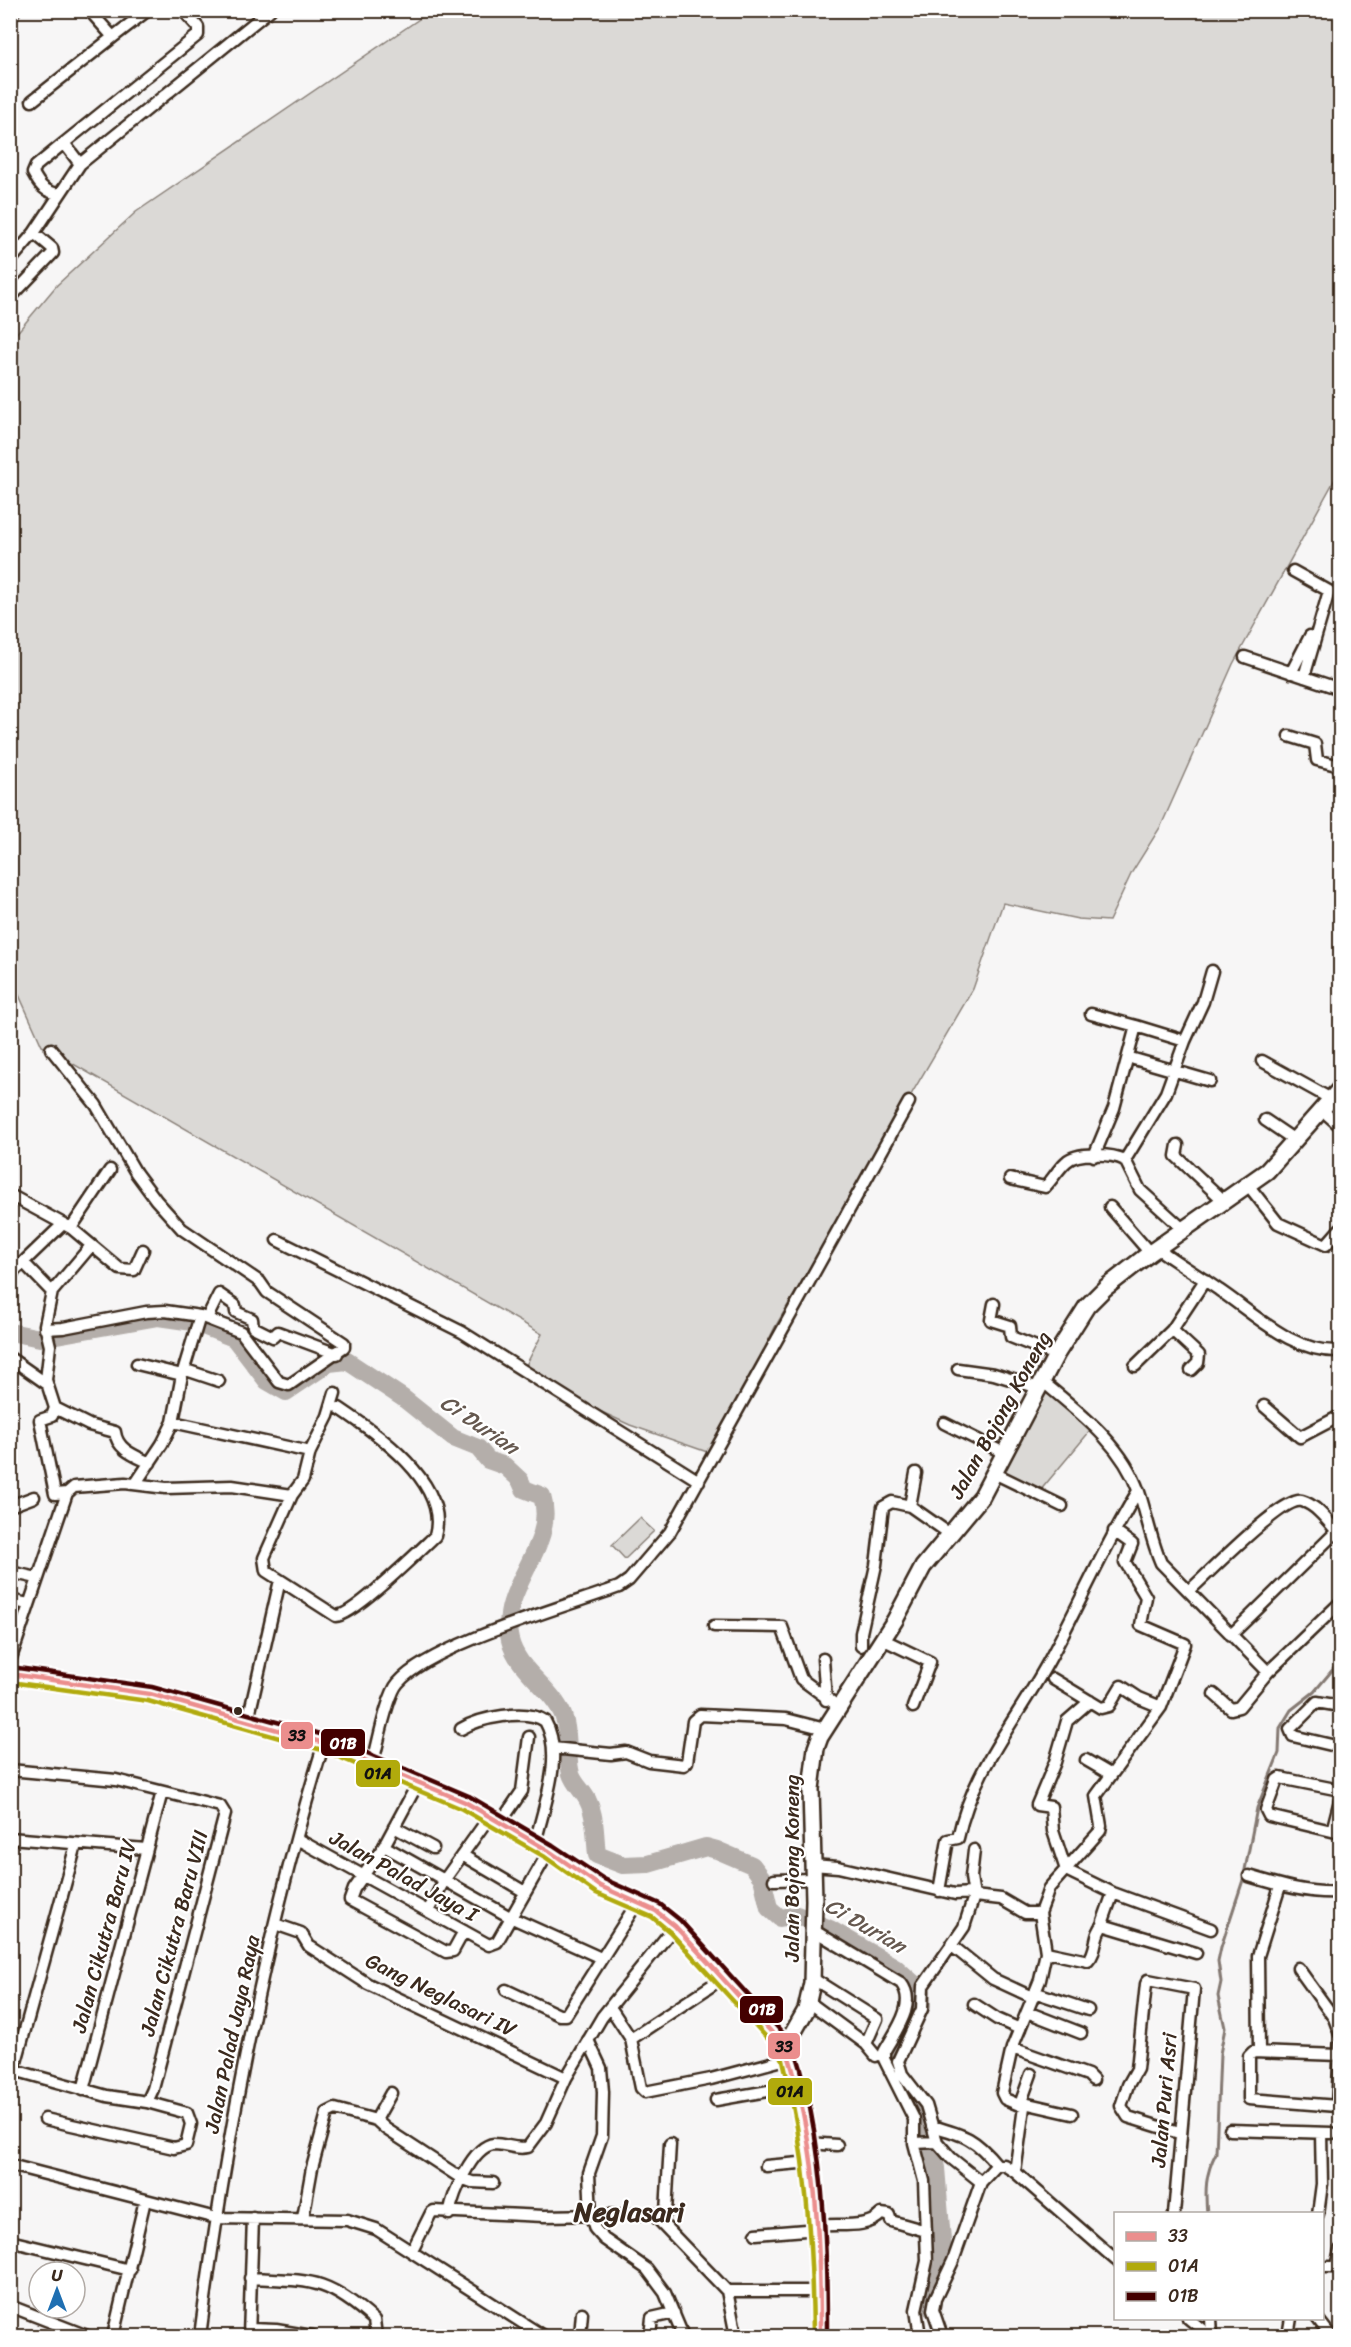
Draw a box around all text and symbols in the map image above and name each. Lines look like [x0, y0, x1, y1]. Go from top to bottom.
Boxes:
street label: Jalan Bojong Koneng [937, 1324, 1062, 1507]
water label: Ci Durian [432, 1384, 529, 1467]
unlabelled marker [232, 1705, 244, 1717]
line badge: 33 [280, 1721, 314, 1750]
text: 33 [287, 1721, 306, 1750]
line badge: 01B [320, 1728, 366, 1757]
text: 01B [329, 1729, 357, 1758]
line badge: 01A [355, 1759, 401, 1788]
text: 01A [364, 1759, 392, 1788]
street label: Jalan Bojong Koneng [773, 1774, 811, 1963]
street label: Jalan Palad Jaya I [322, 1819, 487, 1933]
street label: Jalan Cikutra Baru VIII [128, 1825, 220, 2041]
street label: Jalan Cikutra Baru IV [60, 1834, 148, 2038]
water label: Ci Durian [818, 1886, 916, 1966]
street label: Jalan Palad Jaya Raya [192, 1931, 272, 2137]
street label: Gang Neglasari IV [359, 1942, 524, 2048]
line badge: 01B [739, 1995, 784, 2024]
text: 01B [748, 1995, 776, 2024]
street label: Jalan Puri Asri [1139, 2030, 1189, 2170]
line badge: 33 [767, 2032, 801, 2060]
text: 33 [774, 2032, 793, 2061]
line badge: 01A [767, 2077, 813, 2106]
text: 01A [776, 2077, 804, 2106]
district label: Neglasari [573, 2188, 686, 2236]
legend [1114, 2212, 1324, 2320]
text: 33 [1168, 2220, 1188, 2252]
text: 01A [1168, 2250, 1199, 2282]
north arrow [27, 2260, 87, 2320]
text: U [52, 2261, 64, 2290]
text: 01B [1168, 2280, 1198, 2312]

